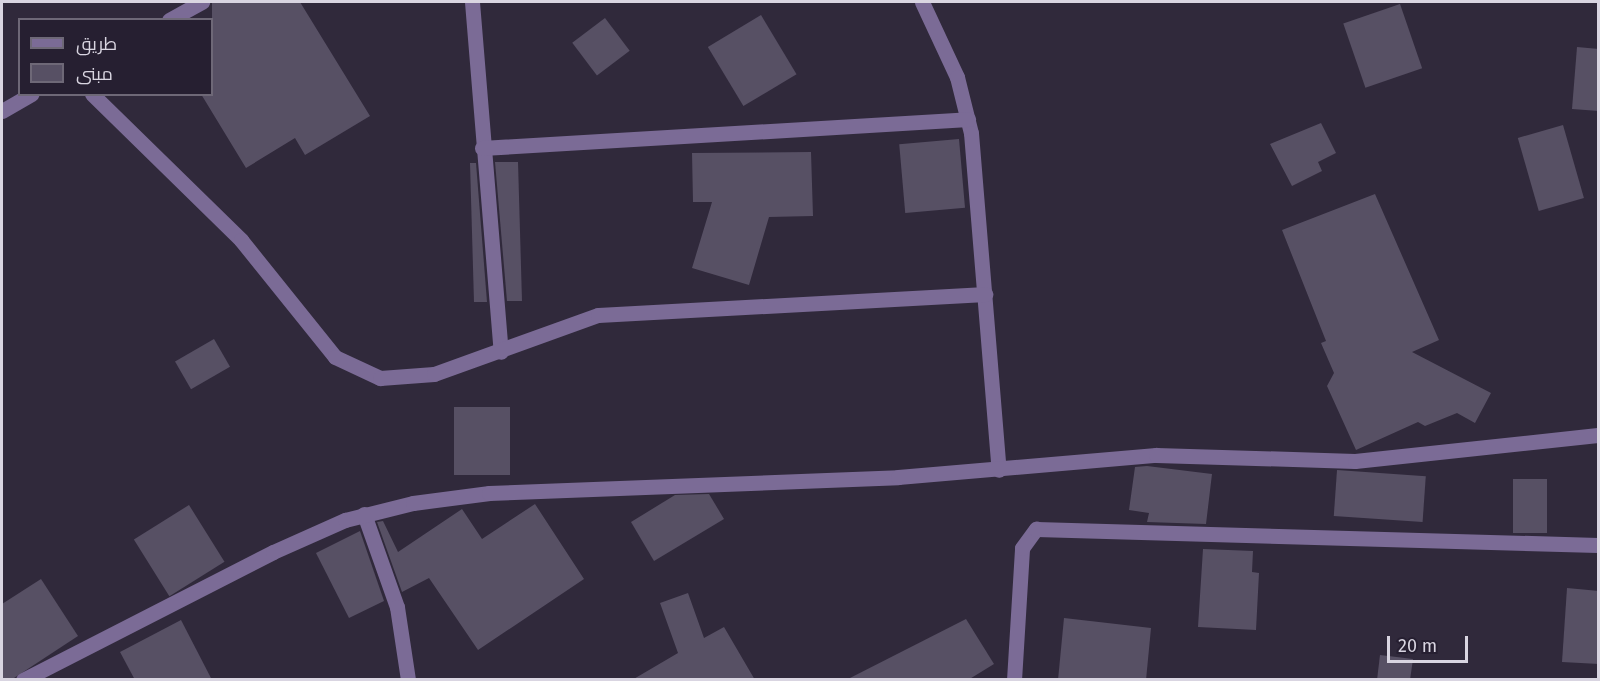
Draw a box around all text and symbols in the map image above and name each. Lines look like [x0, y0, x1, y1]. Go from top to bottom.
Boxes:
legend [18, 18, 213, 96]
text: طريق [76, 33, 117, 55]
text: مبنى [76, 63, 113, 85]
scale bar [1390, 624, 1471, 662]
text: 20 m [1398, 635, 1437, 657]

